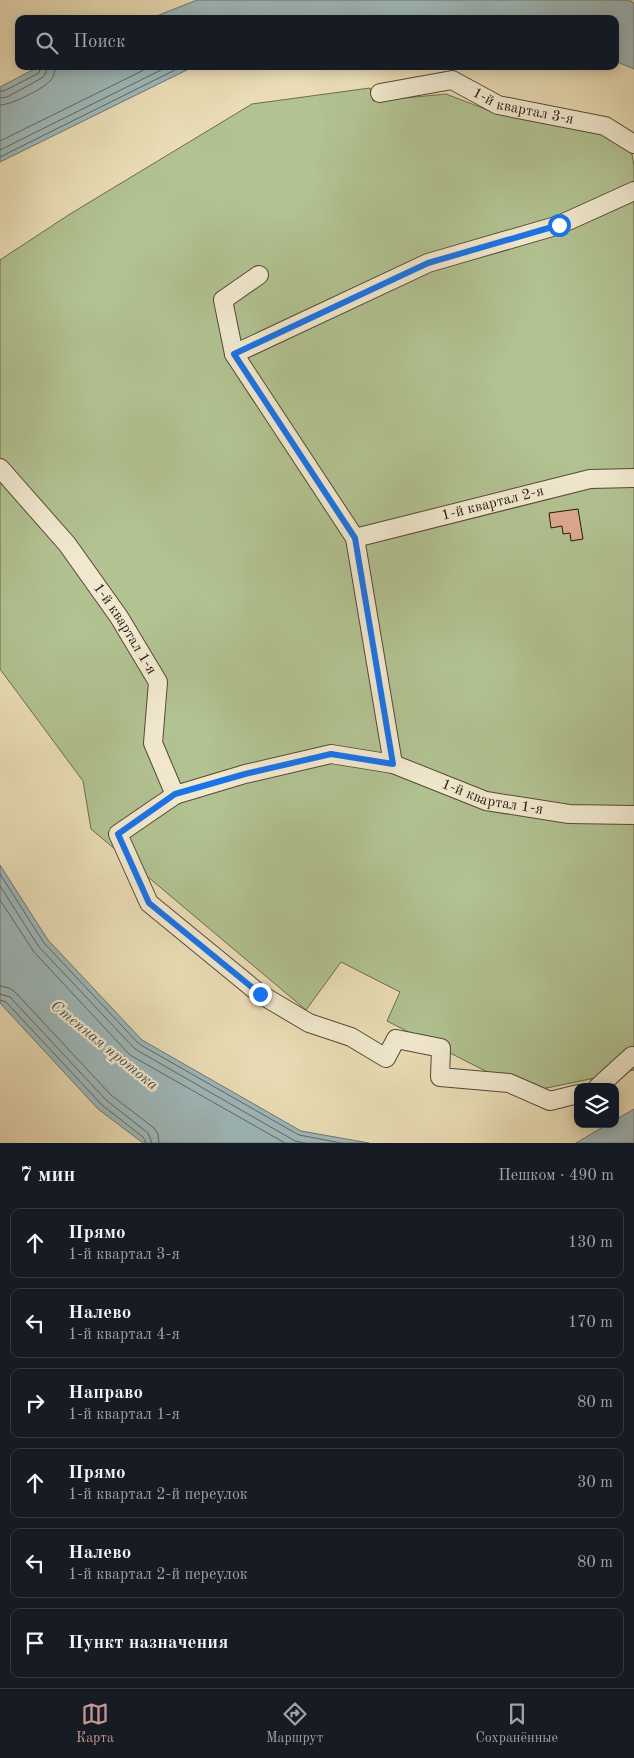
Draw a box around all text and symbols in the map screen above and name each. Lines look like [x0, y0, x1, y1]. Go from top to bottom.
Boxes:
search box [15, 15, 619, 70]
icon: search [33, 29, 61, 57]
text: Поиск [73, 33, 125, 52]
street label: 1-й квартал 3-я [470, 85, 575, 127]
route start [548, 214, 571, 237]
street label: 1-й квартал 2-я [440, 483, 546, 523]
street label: 1-й квартал 1-я [90, 581, 159, 677]
street label: 1-й квартал 1-я [439, 777, 544, 817]
route end [249, 983, 272, 1006]
water label: Степная протока [47, 998, 161, 1094]
map controls [574, 1083, 619, 1128]
button: layers [574, 1083, 619, 1128]
text: 7 мин [20, 1165, 75, 1186]
text: Пешком · 490 m [498, 1168, 614, 1184]
text: Прямо [68, 1224, 126, 1243]
icon: ahead [21, 1229, 49, 1257]
text: 130 m [568, 1235, 613, 1251]
text: 1-й квартал 3-я [68, 1247, 180, 1263]
text: Налево [68, 1304, 131, 1323]
icon: left [21, 1309, 49, 1337]
text: 170 m [568, 1315, 613, 1331]
text: 1-й квартал 4-я [68, 1327, 180, 1343]
text: Направо [68, 1384, 143, 1403]
icon: right [21, 1389, 49, 1417]
text: 80 m [577, 1395, 613, 1411]
text: 1-й квартал 1-я [68, 1407, 180, 1423]
text: Прямо [68, 1464, 126, 1483]
icon: ahead [21, 1469, 49, 1497]
text: 30 m [577, 1475, 613, 1491]
text: 1-й квартал 2-й переулок [68, 1487, 248, 1503]
text: Налево [68, 1544, 131, 1563]
icon: left [21, 1549, 49, 1577]
text: 80 m [577, 1555, 613, 1571]
text: 1-й квартал 2-й переулок [68, 1567, 248, 1583]
icon: arrive [21, 1629, 49, 1657]
text: Пункт назначения [68, 1634, 228, 1653]
tab: Карта [76, 1700, 114, 1747]
tab: Маршрут [266, 1700, 323, 1747]
tab: Сохранённые [475, 1700, 558, 1747]

